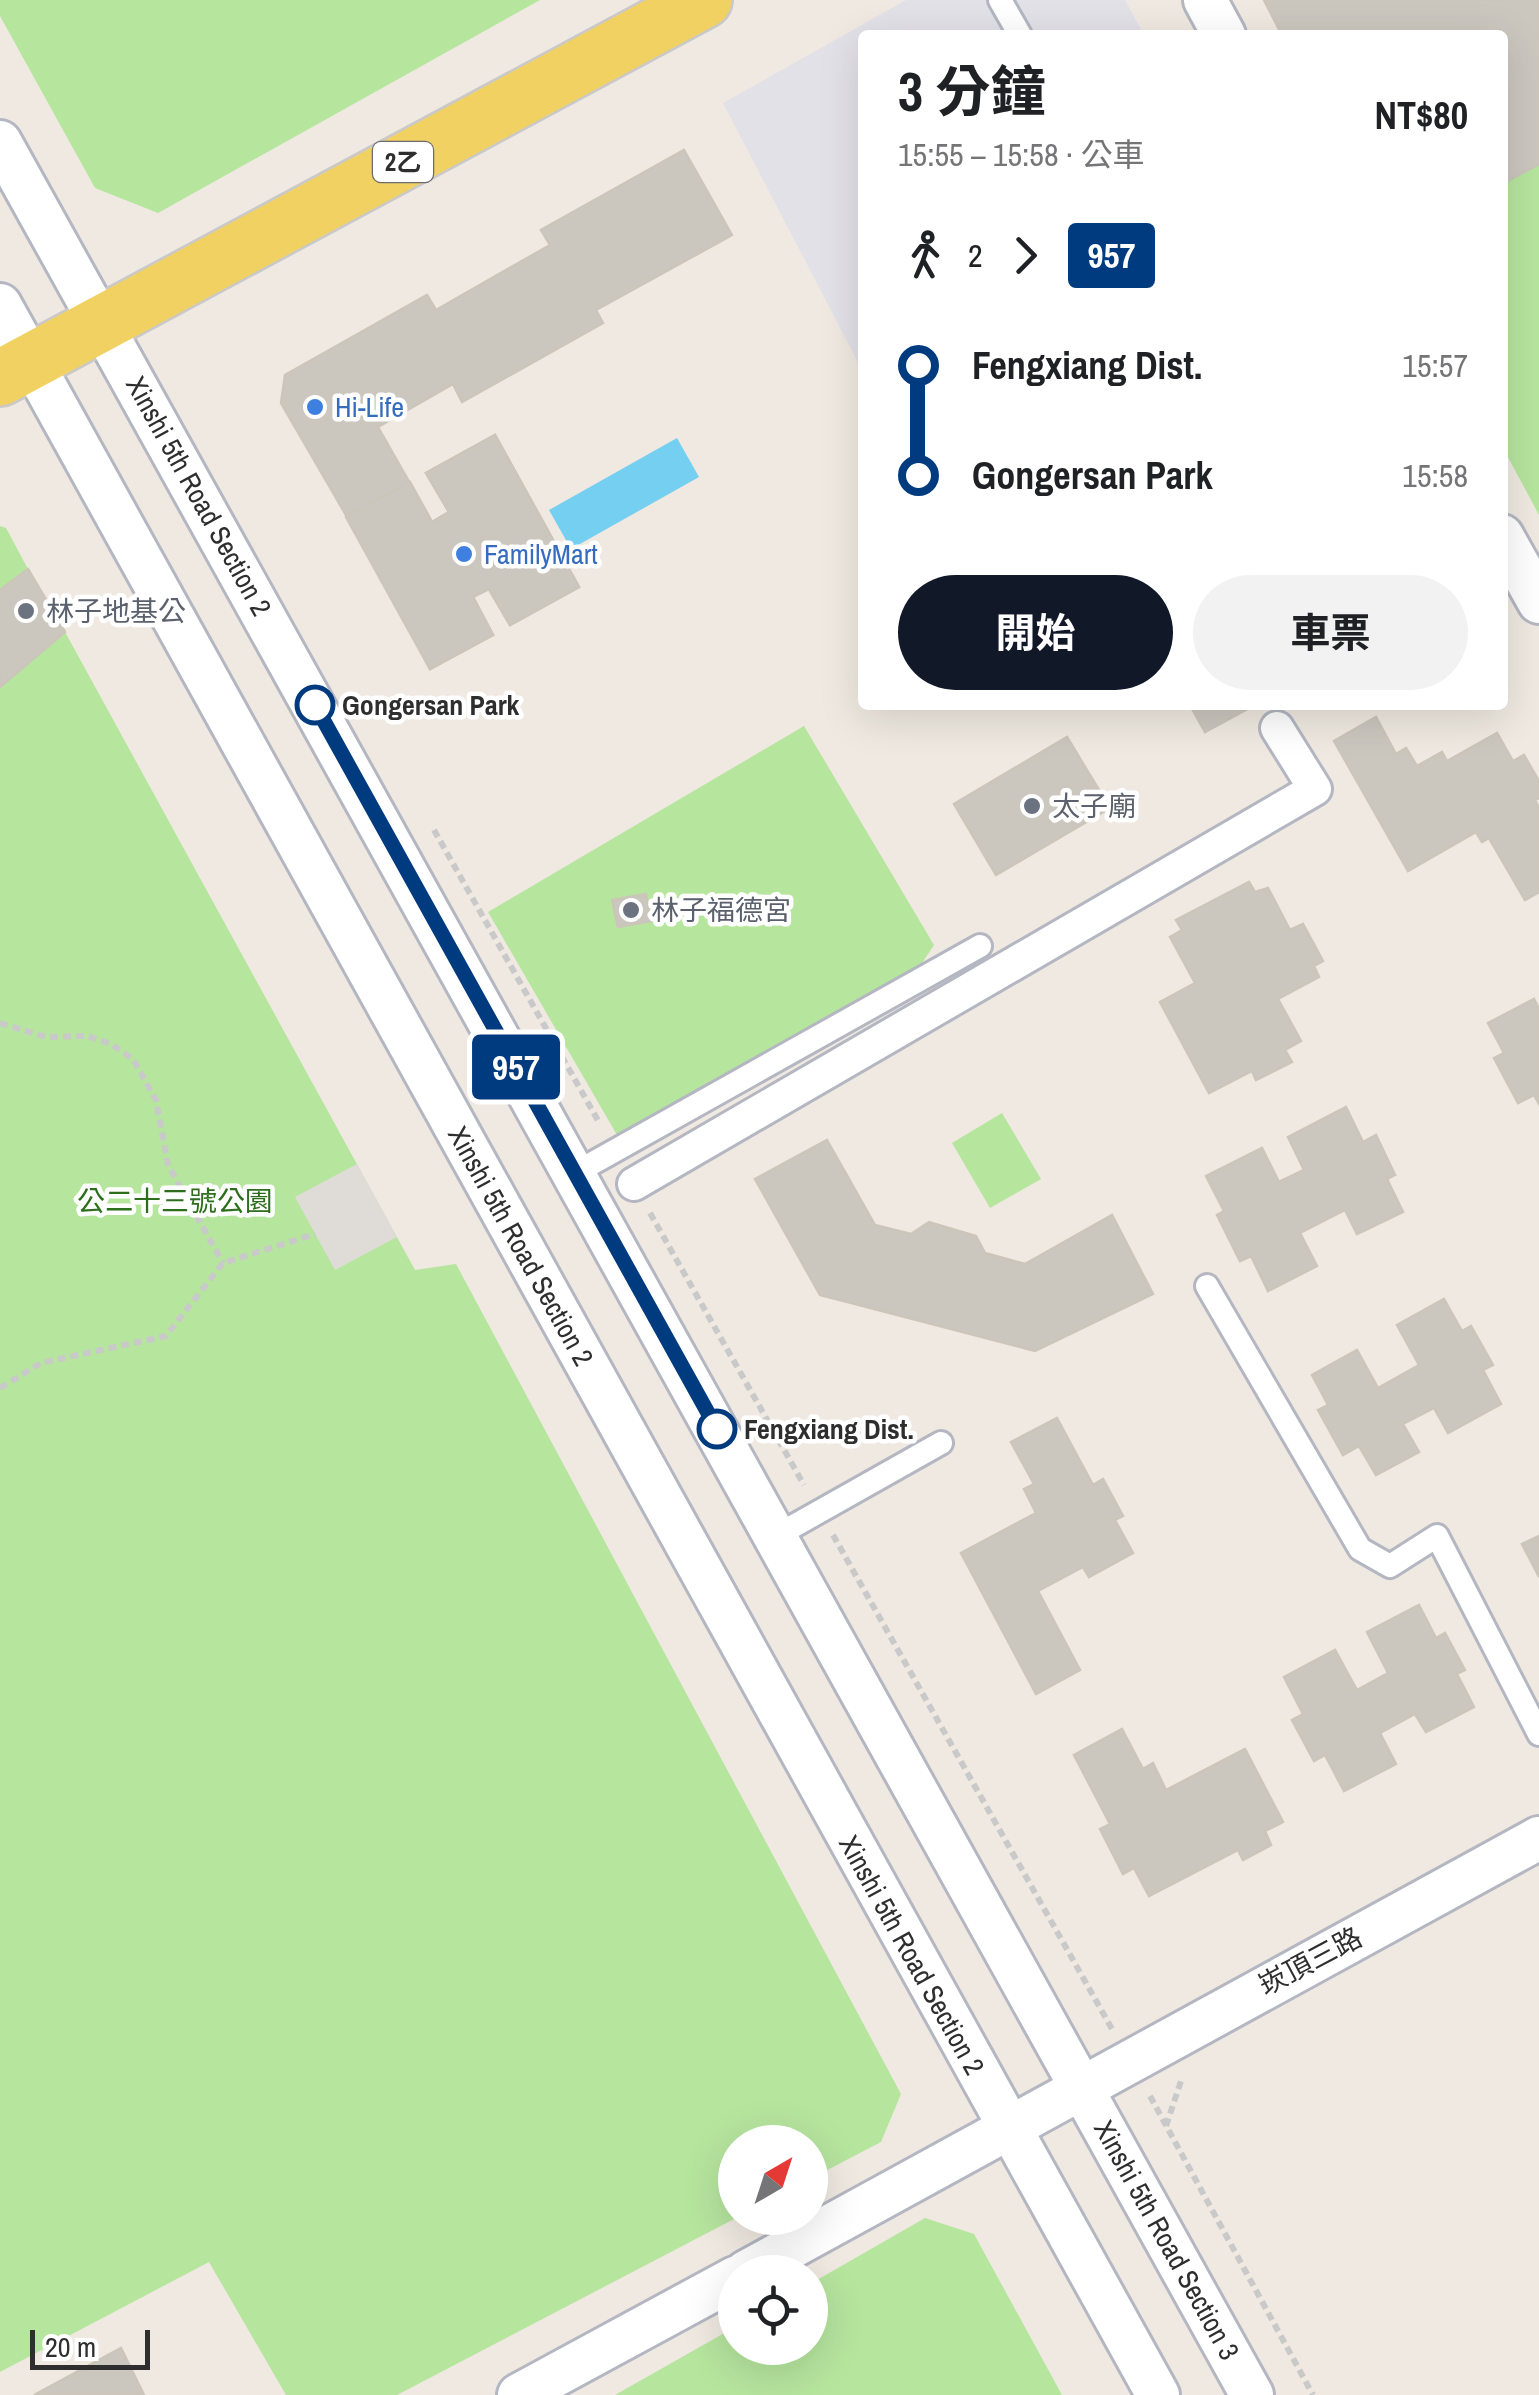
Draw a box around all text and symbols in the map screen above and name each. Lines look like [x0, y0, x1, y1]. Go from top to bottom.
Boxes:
text: 3 分鐘 [898, 54, 1046, 128]
text: NT$80 [1374, 90, 1468, 141]
text: 15:55 – 15:58 · 公車 [898, 133, 1144, 176]
road number: 2乙 [373, 142, 433, 182]
icon: walk [898, 228, 953, 283]
icon: forward [998, 228, 1053, 283]
text: 957 [1088, 232, 1135, 279]
text: 2 [968, 234, 983, 277]
text: Fengxiang Dist. [972, 340, 1203, 391]
text: 15:57 [1402, 344, 1468, 387]
street label: Xinshi 5th Road Section 2 [117, 370, 281, 622]
place label: Hi-Life [335, 388, 404, 426]
marker: Hi-Life [304, 396, 326, 418]
text: Gongersan Park [972, 450, 1213, 501]
text: 15:58 [1402, 454, 1468, 497]
place label: FamilyMart [484, 535, 598, 573]
marker: FamilyMart [453, 543, 475, 565]
button: 開始 [898, 575, 1173, 690]
button: 車票 [1193, 575, 1468, 690]
place label: 林子地基公 [46, 592, 186, 630]
marker: 林子地基公 [15, 600, 37, 622]
marker: Gongersan Park [296, 686, 334, 724]
place label: Gongersan Park [342, 686, 520, 724]
place label: 太子廟 [1052, 787, 1136, 825]
marker: 太子廟 [1021, 795, 1043, 817]
place label: 林子福德宮 [651, 891, 791, 929]
marker: 林子福德宮 [620, 899, 642, 921]
line badge: 957 [458, 1034, 574, 1100]
text: 957 [492, 1044, 540, 1091]
street label: Xinshi 5th Road Section 2 [439, 1120, 603, 1372]
park label: 公二十三號公園 [77, 1182, 273, 1220]
marker: Fengxiang Dist. [698, 1410, 736, 1448]
place label: Fengxiang Dist. [744, 1410, 914, 1448]
street label: Xinshi 5th Road Section 2 [830, 1829, 994, 2081]
street label: 崁頂三路 [1252, 1918, 1368, 2004]
street label: Xinshi 5th Road Section 3 [1085, 2114, 1249, 2366]
north arrow [718, 2125, 828, 2235]
map controls [718, 2125, 828, 2365]
button: locate [718, 2255, 828, 2365]
scale bar [30, 2325, 150, 2370]
text: 20 m [45, 2328, 96, 2366]

